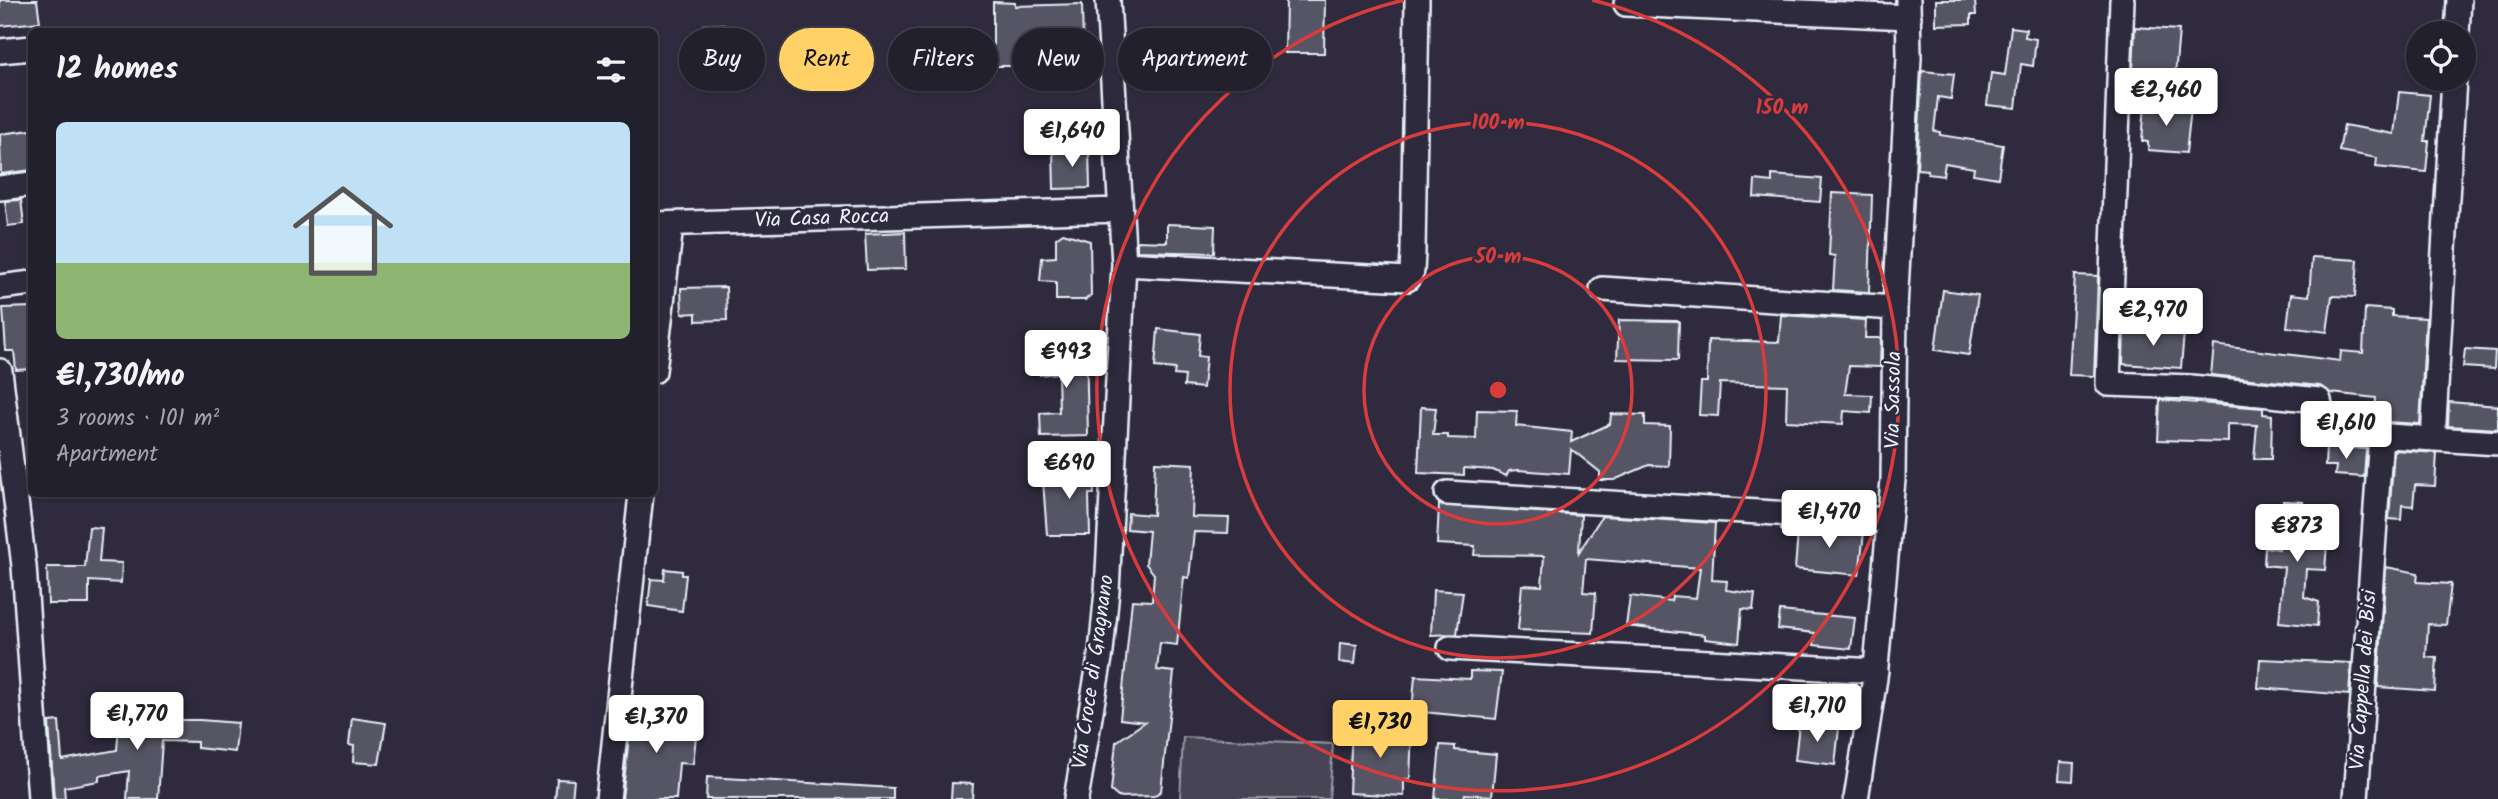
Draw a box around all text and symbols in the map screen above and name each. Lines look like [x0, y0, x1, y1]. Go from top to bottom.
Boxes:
map controls [2406, 21, 2476, 91]
button: locate [2406, 21, 2476, 91]
chip: Buy [679, 28, 765, 91]
chip: Rent [779, 28, 874, 91]
chip: Filters [888, 28, 998, 91]
chip: New [1012, 28, 1104, 91]
chip: Apartment [1118, 28, 1272, 91]
text: 12 homes [56, 46, 178, 94]
icon: filters [592, 51, 630, 89]
pin: €2,460 [2109, 68, 2223, 128]
text: €2,460 [2131, 73, 2201, 109]
text: 150 m [1755, 92, 1809, 125]
text: 100 m [1471, 107, 1525, 140]
pin: €1,640 [1015, 110, 1129, 169]
text: €1,640 [1040, 114, 1104, 150]
icon: home [280, 168, 406, 294]
street label: Via Casa Rocca [754, 200, 890, 238]
text: 50 m [1474, 241, 1521, 274]
pin: €2,970 [2096, 288, 2210, 348]
text: €2,970 [2119, 293, 2187, 329]
pin: €993 [1025, 330, 1107, 390]
text: €993 [1041, 335, 1091, 371]
street label: Via Sassola [1877, 351, 1911, 449]
text: €1,730/mo [56, 353, 185, 401]
centre of rings [1486, 378, 1510, 402]
text: 3 rooms · 101 m² [56, 401, 219, 437]
pin: €1,610 [2289, 402, 2403, 461]
text: €1,610 [2317, 406, 2375, 442]
text: Apartment [56, 437, 158, 473]
pin: €690 [1028, 442, 1110, 501]
text: €690 [1044, 446, 1094, 482]
pin: €1,470 [1772, 490, 1886, 550]
text: €1,470 [1798, 495, 1860, 531]
pin: €873 [2256, 504, 2338, 564]
text: €873 [2271, 509, 2323, 545]
street label: Via Croce di Gragnano [1064, 573, 1124, 771]
street label: Via Cappella dei Bisi [2341, 588, 2387, 771]
pin: €1,710 [1760, 684, 1874, 744]
text: €1,710 [1788, 689, 1846, 725]
pin: €1,770 [80, 692, 194, 752]
pin: €1,370 [599, 696, 713, 755]
text: €1,770 [106, 697, 168, 733]
text: €1,370 [625, 700, 687, 736]
pin: €1,730 [1323, 700, 1437, 760]
text: €1,730 [1349, 705, 1411, 741]

